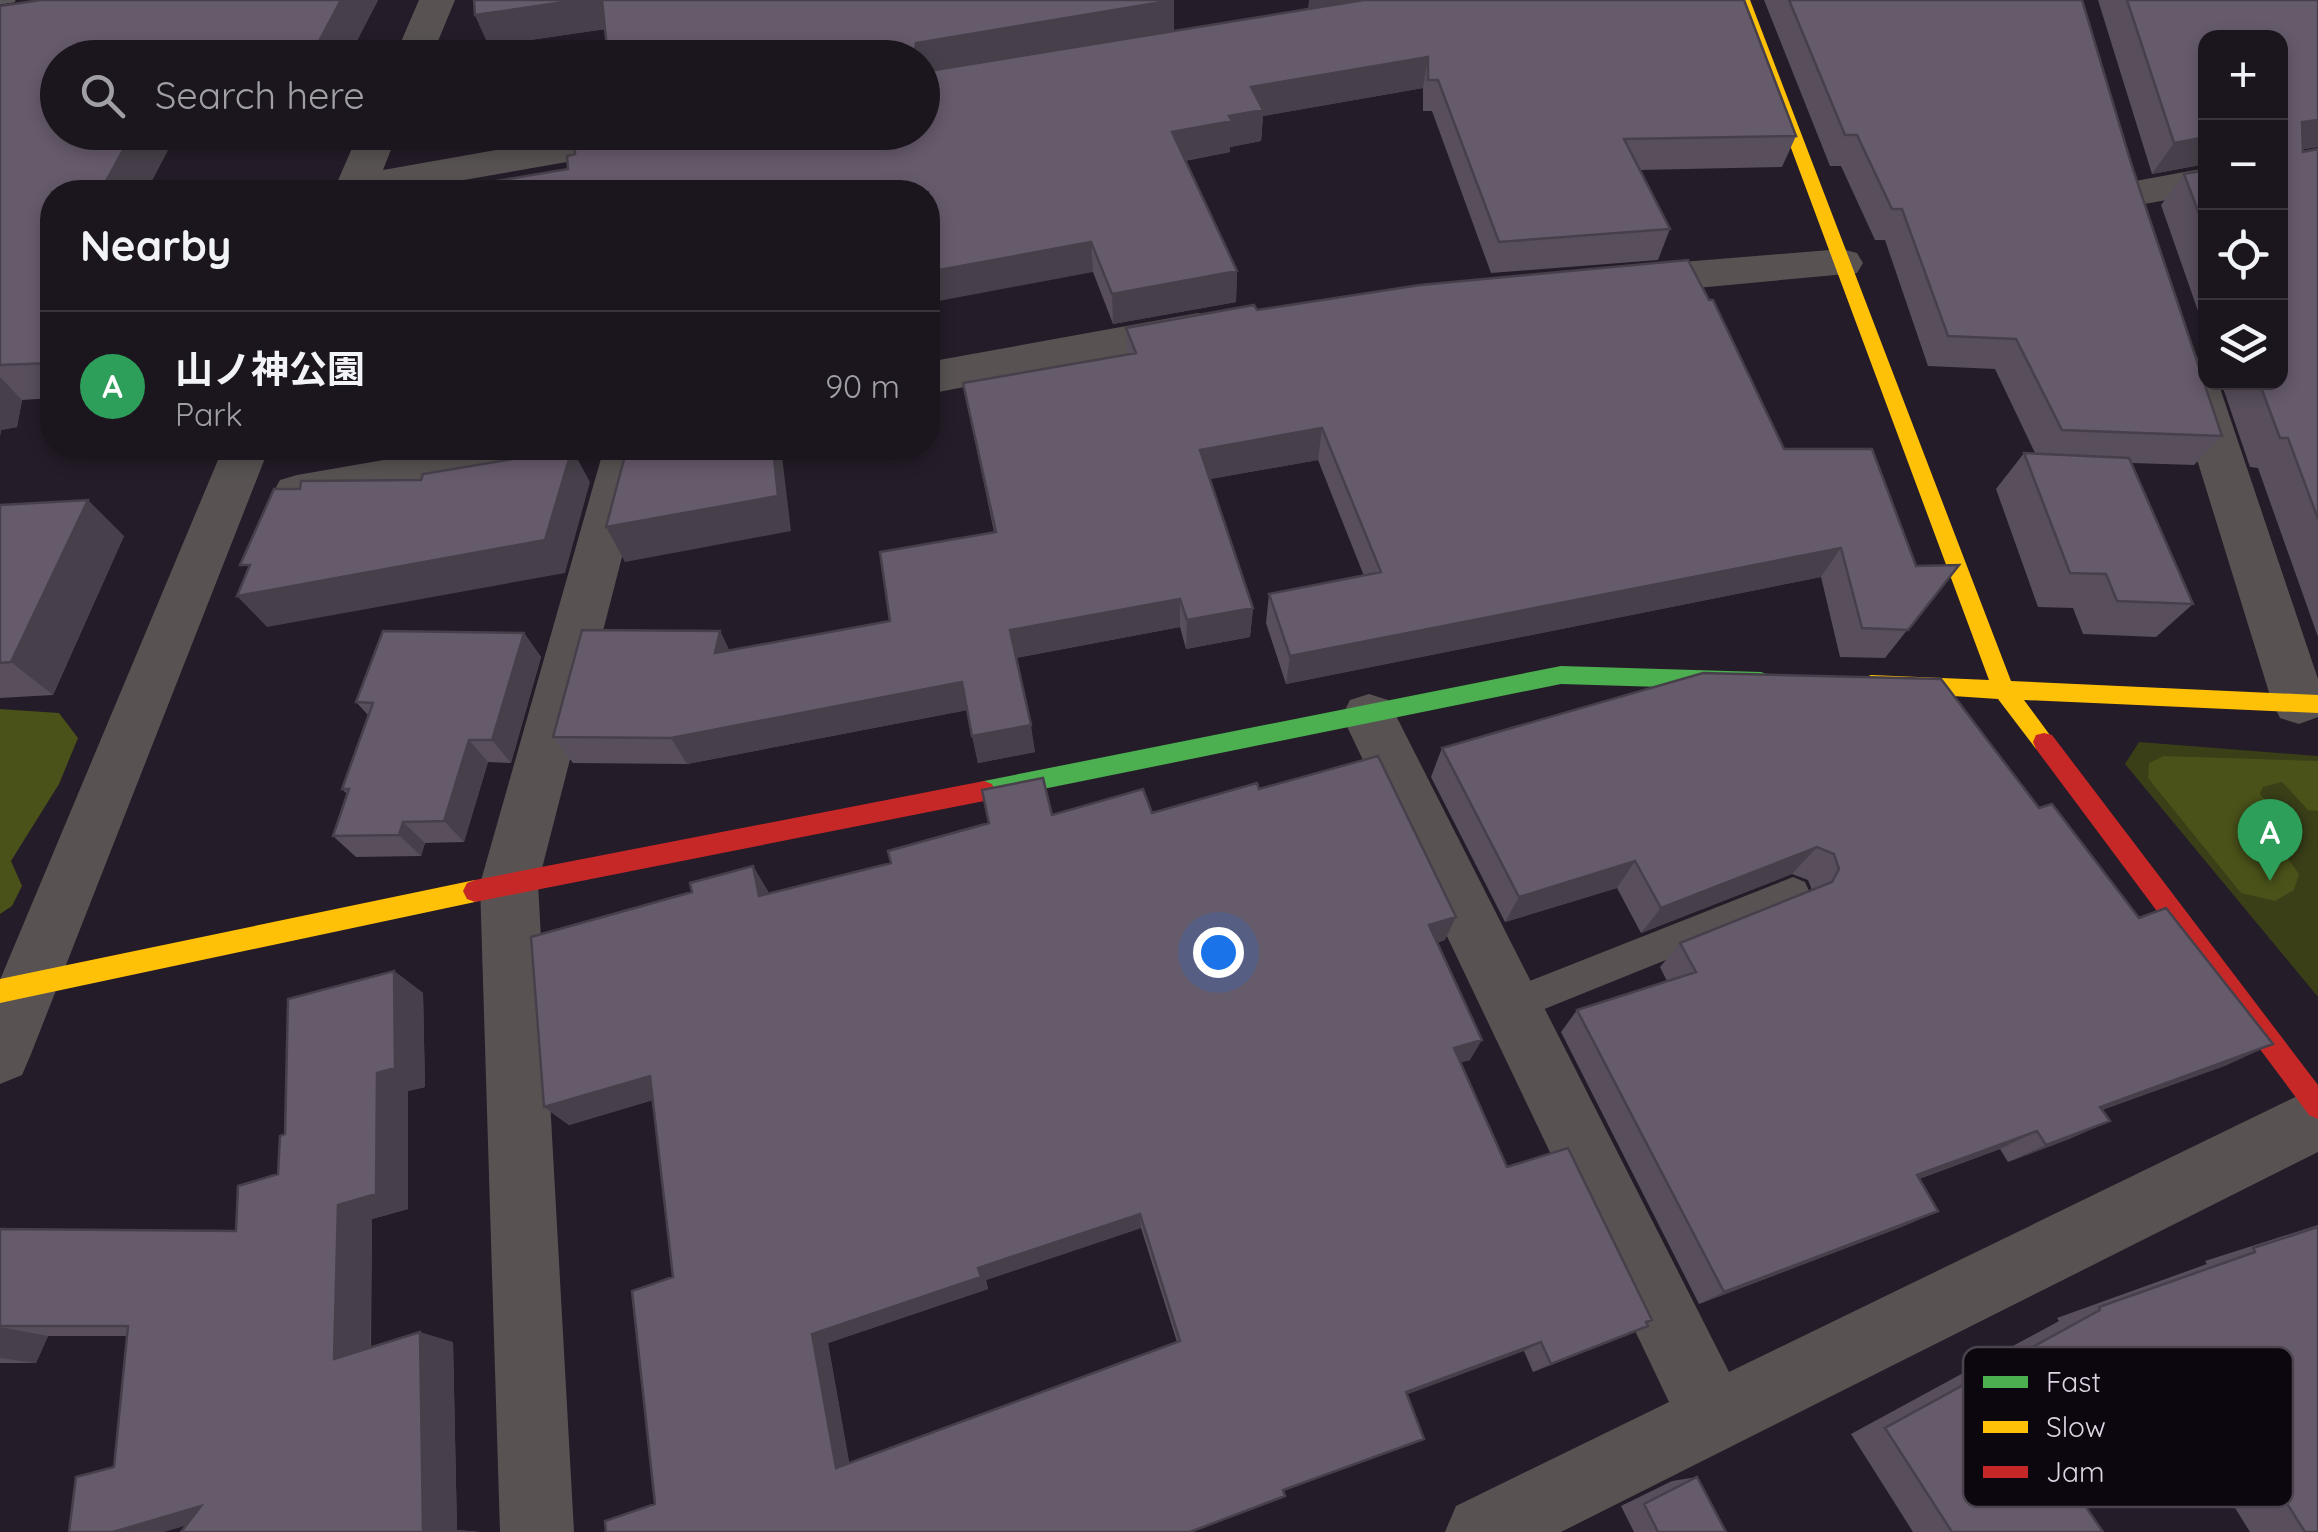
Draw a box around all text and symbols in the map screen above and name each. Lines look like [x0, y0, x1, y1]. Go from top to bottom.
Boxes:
map controls [2198, 30, 2288, 390]
button: + [2198, 30, 2288, 120]
search box [40, 40, 940, 150]
icon: search [75, 68, 130, 123]
text: Search here [155, 71, 365, 119]
button: − [2198, 120, 2288, 210]
button: locate [2198, 210, 2288, 300]
text: Nearby [80, 219, 231, 272]
button: layers [2198, 300, 2288, 390]
text: 山ノ神公園 [175, 345, 365, 393]
text: A [102, 366, 123, 406]
text: 90 m [825, 366, 900, 406]
text: Park [175, 394, 243, 434]
pin: A [2238, 798, 2302, 881]
your location [1193, 927, 1244, 978]
legend [1963, 1347, 2293, 1507]
text: Fast [2046, 1364, 2101, 1399]
text: Slow [2046, 1409, 2106, 1444]
text: Jam [2046, 1454, 2105, 1489]

